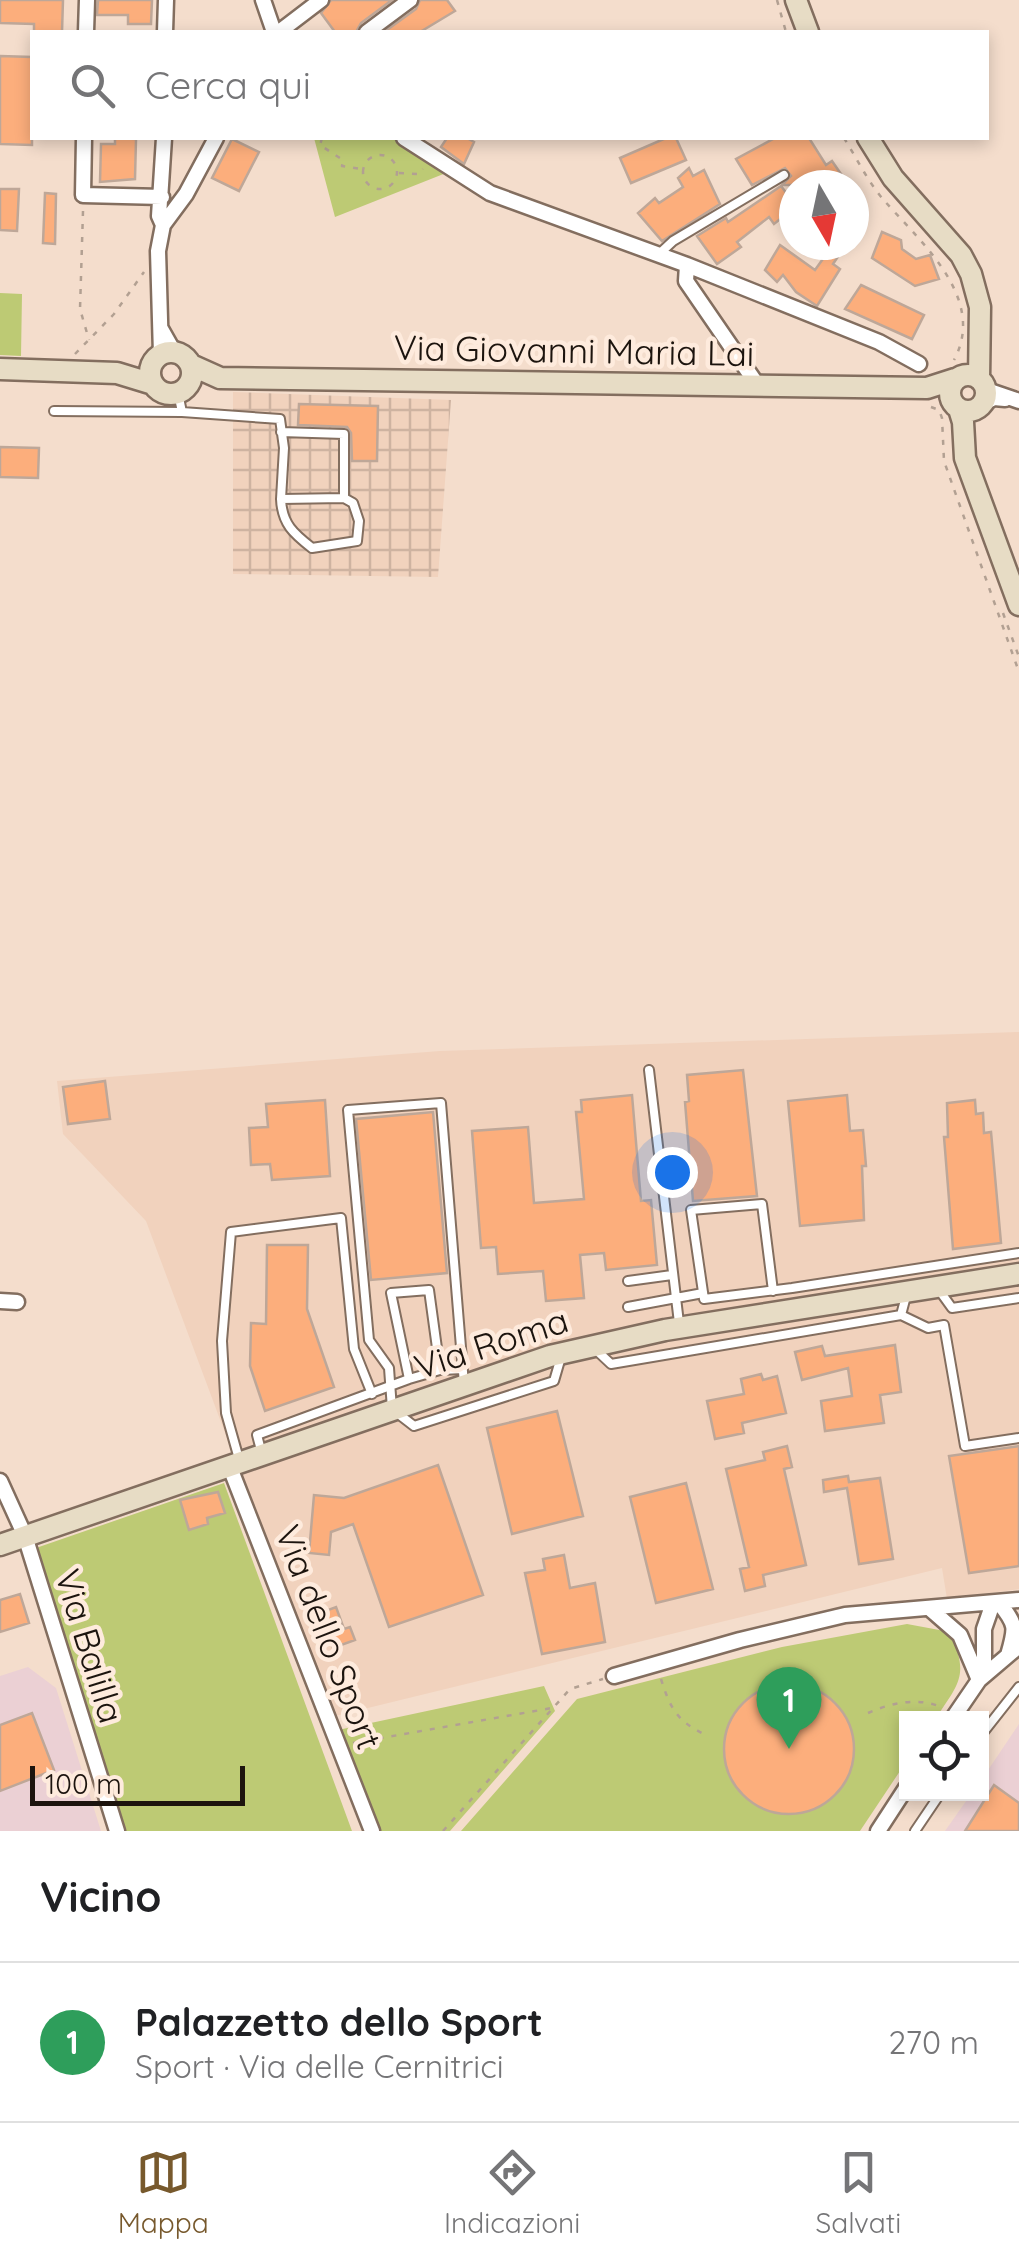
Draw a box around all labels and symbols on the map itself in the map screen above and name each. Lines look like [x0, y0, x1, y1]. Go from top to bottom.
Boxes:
north arrow [779, 170, 869, 260]
street label: Via Giovanni Maria Lai [393, 325, 755, 375]
your location [647, 1147, 698, 1198]
street label: Via Roma [409, 1297, 573, 1389]
street label: Via dello Sport [266, 1519, 392, 1755]
street label: Via Balilla [46, 1564, 134, 1728]
pin: 1 [756, 1666, 822, 1749]
scale bar [30, 1761, 245, 1806]

